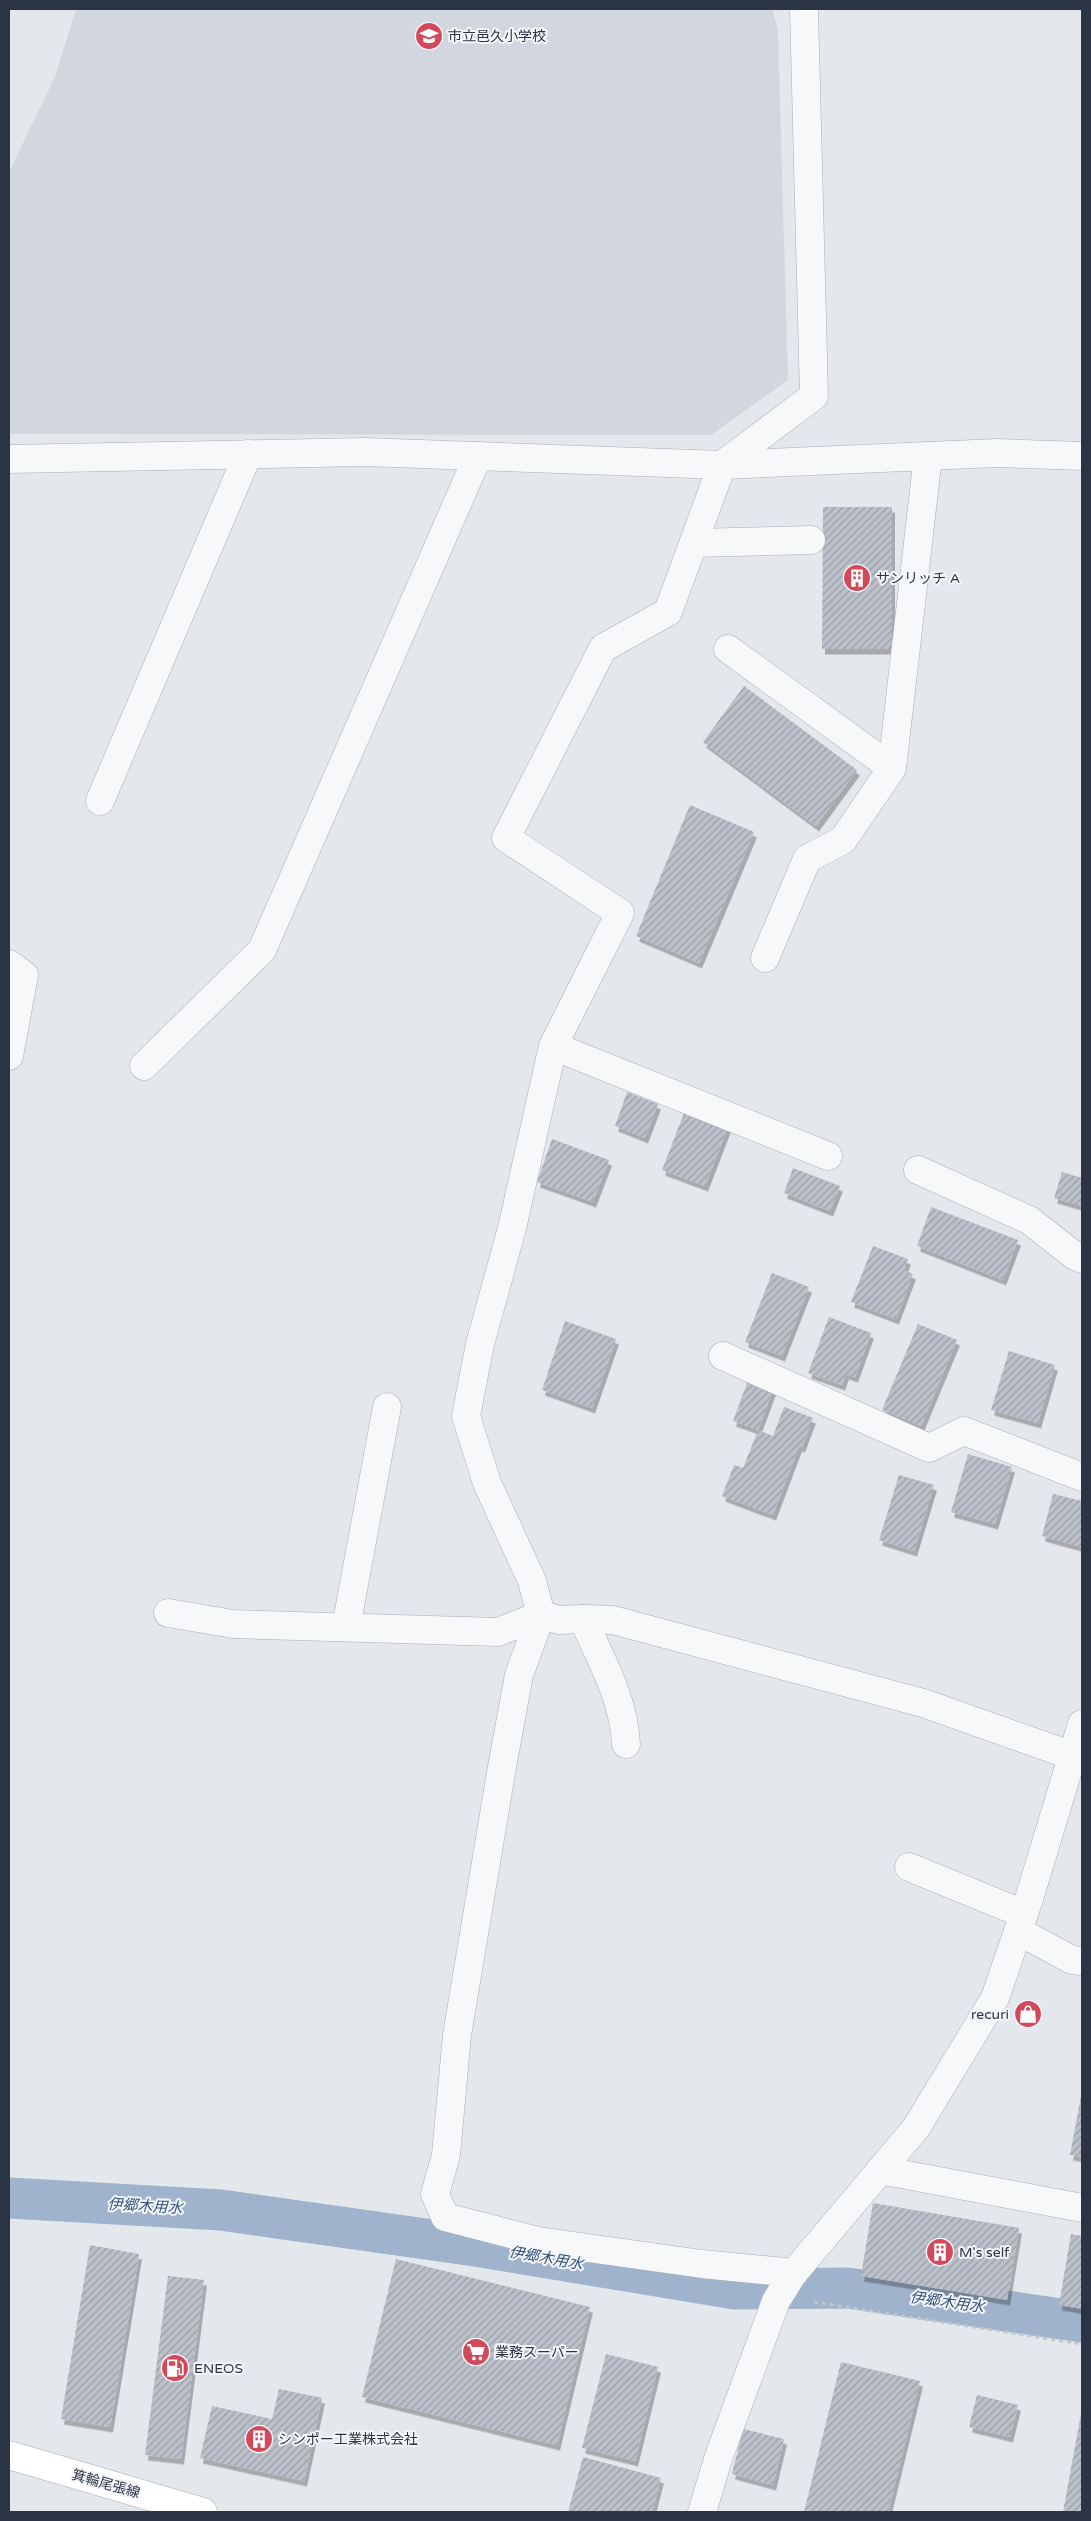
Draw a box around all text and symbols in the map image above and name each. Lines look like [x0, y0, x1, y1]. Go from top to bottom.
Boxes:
school or university icon: 市立邑久小学校 [414, 21, 444, 51]
place label: 市立邑久小学校 [448, 28, 546, 45]
building icon: サンリッチ A [842, 563, 872, 593]
place label: サンリッチ A [876, 570, 960, 587]
shop icon: recuri [1013, 1999, 1043, 2029]
place label: recuri [971, 2006, 1009, 2023]
water label: 伊郷木用水 [107, 2195, 185, 2217]
building icon: M's self [925, 2237, 955, 2267]
water label: 伊郷木用水 [507, 2243, 586, 2274]
place label: M's self [959, 2244, 1010, 2261]
water label: 伊郷木用水 [909, 2288, 987, 2316]
supermarket icon: 業務スーパー [461, 2337, 491, 2367]
place label: 業務スーパー [495, 2344, 579, 2361]
fuel station icon: ENEOS [160, 2353, 190, 2383]
place label: ENEOS [194, 2360, 243, 2377]
building icon: シンポー工業株式会社 [244, 2424, 274, 2454]
place label: シンポー工業株式会社 [278, 2431, 418, 2448]
street label: 箕輪尾張線 [70, 2466, 142, 2502]

